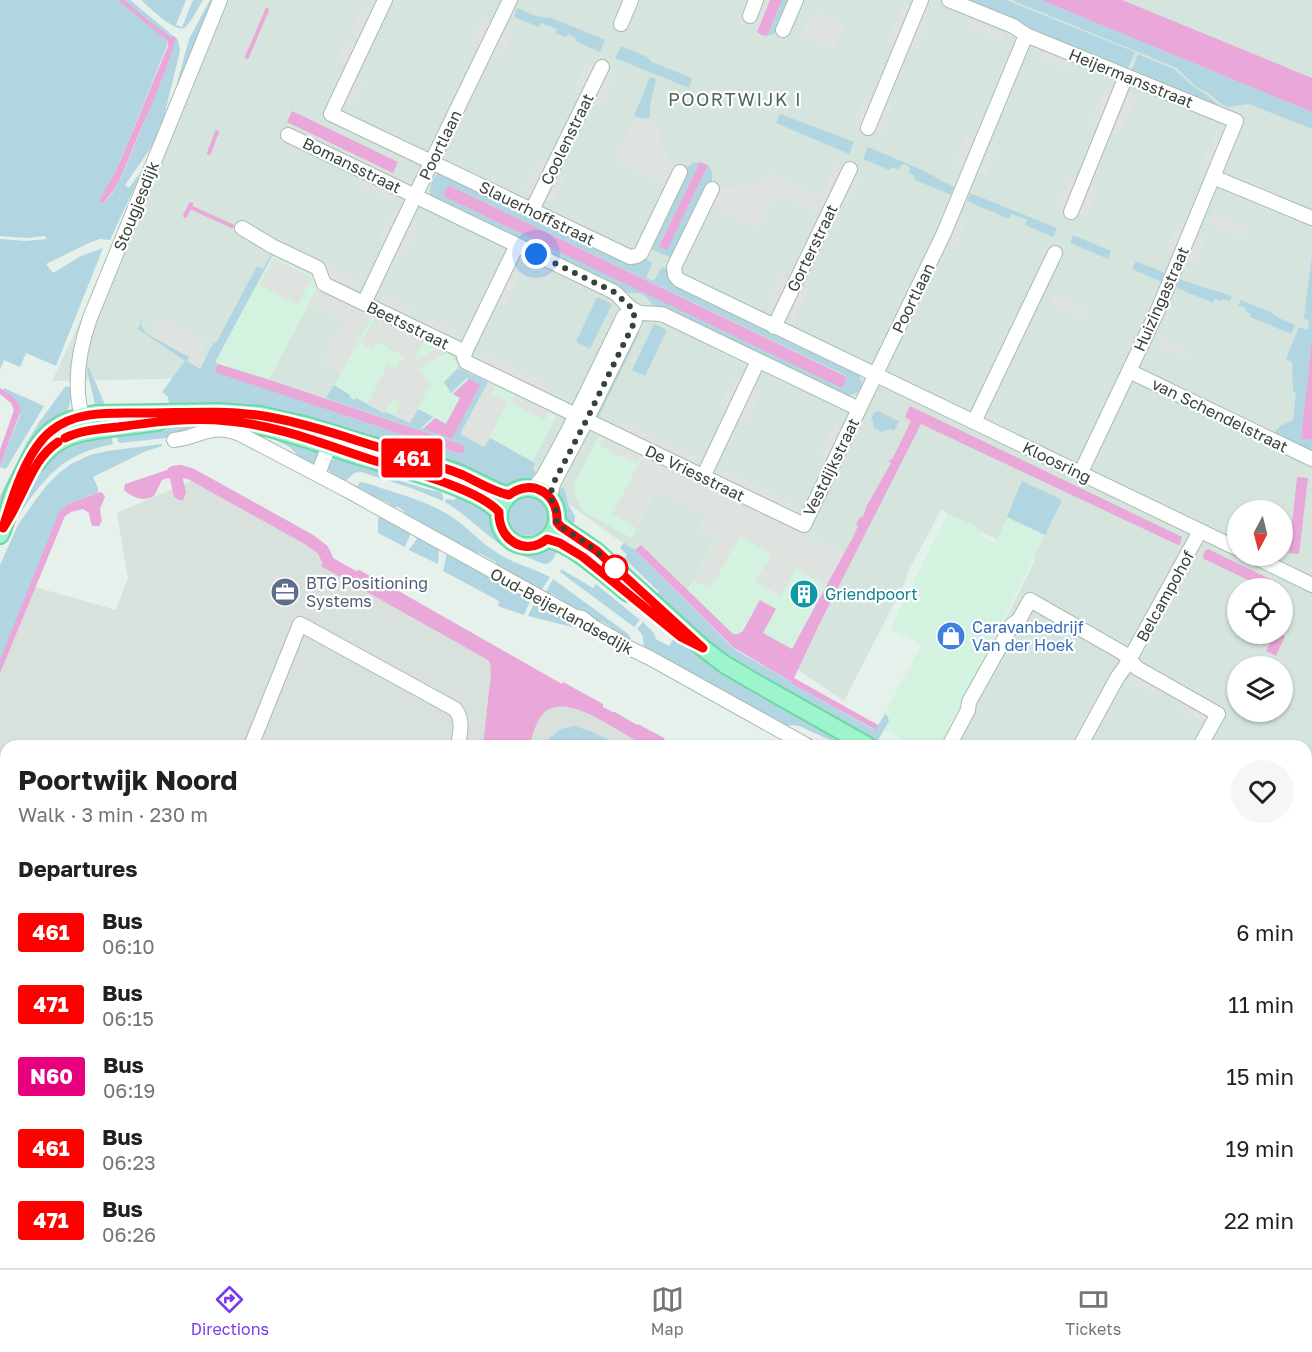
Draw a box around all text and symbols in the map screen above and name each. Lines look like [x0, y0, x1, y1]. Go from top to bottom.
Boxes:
street label: Heijermansstraat [1066, 44, 1196, 112]
district label: POORTWIJK I [668, 88, 802, 110]
street label: Coolenstraat [536, 90, 598, 188]
street label: Poortlaan [414, 107, 466, 183]
street label: Bomansstraat [299, 133, 405, 197]
street label: Stougjesdijk [109, 158, 163, 254]
street label: Slauerhoffstraat [476, 176, 598, 250]
street label: Gorterstraat [782, 201, 842, 295]
your location [521, 239, 551, 269]
street label: Huizingastraat [1129, 244, 1193, 354]
street label: Poortlaan [887, 260, 939, 336]
street label: Beetsstraat [363, 296, 453, 354]
street label: van Schendelstraat [1149, 373, 1291, 457]
street label: Vestdijkstraat [799, 415, 863, 519]
street label: Kloosring [1019, 437, 1095, 487]
line badge: 461 [378, 438, 446, 478]
street label: De Vriesstraat [642, 440, 748, 506]
text: 461 [393, 445, 431, 471]
north arrow [1227, 500, 1293, 566]
map controls [1227, 500, 1293, 722]
street label: Belcampohof [1132, 547, 1198, 645]
unlabelled marker [602, 555, 628, 581]
street label: Oud-Beijerlandsedijk [487, 563, 637, 659]
place label: BTG Positioning Systems [306, 573, 428, 611]
office icon: BTG Positioning Systems [269, 576, 301, 608]
building icon: Griendpoort [788, 578, 820, 610]
button: locate [1227, 578, 1293, 644]
place label: Griendpoort [825, 584, 918, 604]
place label: Caravanbedrijf Van der Hoek [972, 617, 1084, 655]
shop icon: Caravanbedrijf Van der Hoek [935, 620, 967, 652]
button: layers [1227, 656, 1293, 722]
button: heart [1231, 760, 1294, 823]
text: Poortwijk Noord [18, 763, 238, 796]
text: Walk · 3 min · 230 m [18, 802, 208, 826]
text: Departures [18, 855, 137, 882]
text: Bus [102, 907, 143, 934]
text: 461 [32, 919, 70, 945]
text: 6 min [1236, 919, 1294, 946]
text: 06:10 [102, 934, 155, 958]
text: Bus [102, 979, 143, 1006]
text: 471 [33, 991, 69, 1017]
text: 11 min [1228, 991, 1294, 1018]
text: 06:15 [102, 1006, 154, 1030]
text: Bus [103, 1051, 144, 1078]
text: N60 [30, 1063, 73, 1089]
text: 15 min [1226, 1063, 1294, 1090]
text: 06:19 [103, 1078, 155, 1102]
text: Bus [102, 1123, 143, 1150]
text: 461 [32, 1135, 70, 1161]
text: 19 min [1226, 1135, 1294, 1162]
text: 06:23 [102, 1150, 156, 1174]
text: Bus [102, 1195, 143, 1222]
text: 471 [33, 1207, 69, 1233]
text: 22 min [1224, 1207, 1294, 1234]
text: 06:26 [102, 1222, 156, 1246]
tab: Directions [191, 1283, 269, 1339]
tab: Map [651, 1283, 684, 1339]
tab: Tickets [1065, 1283, 1121, 1339]

